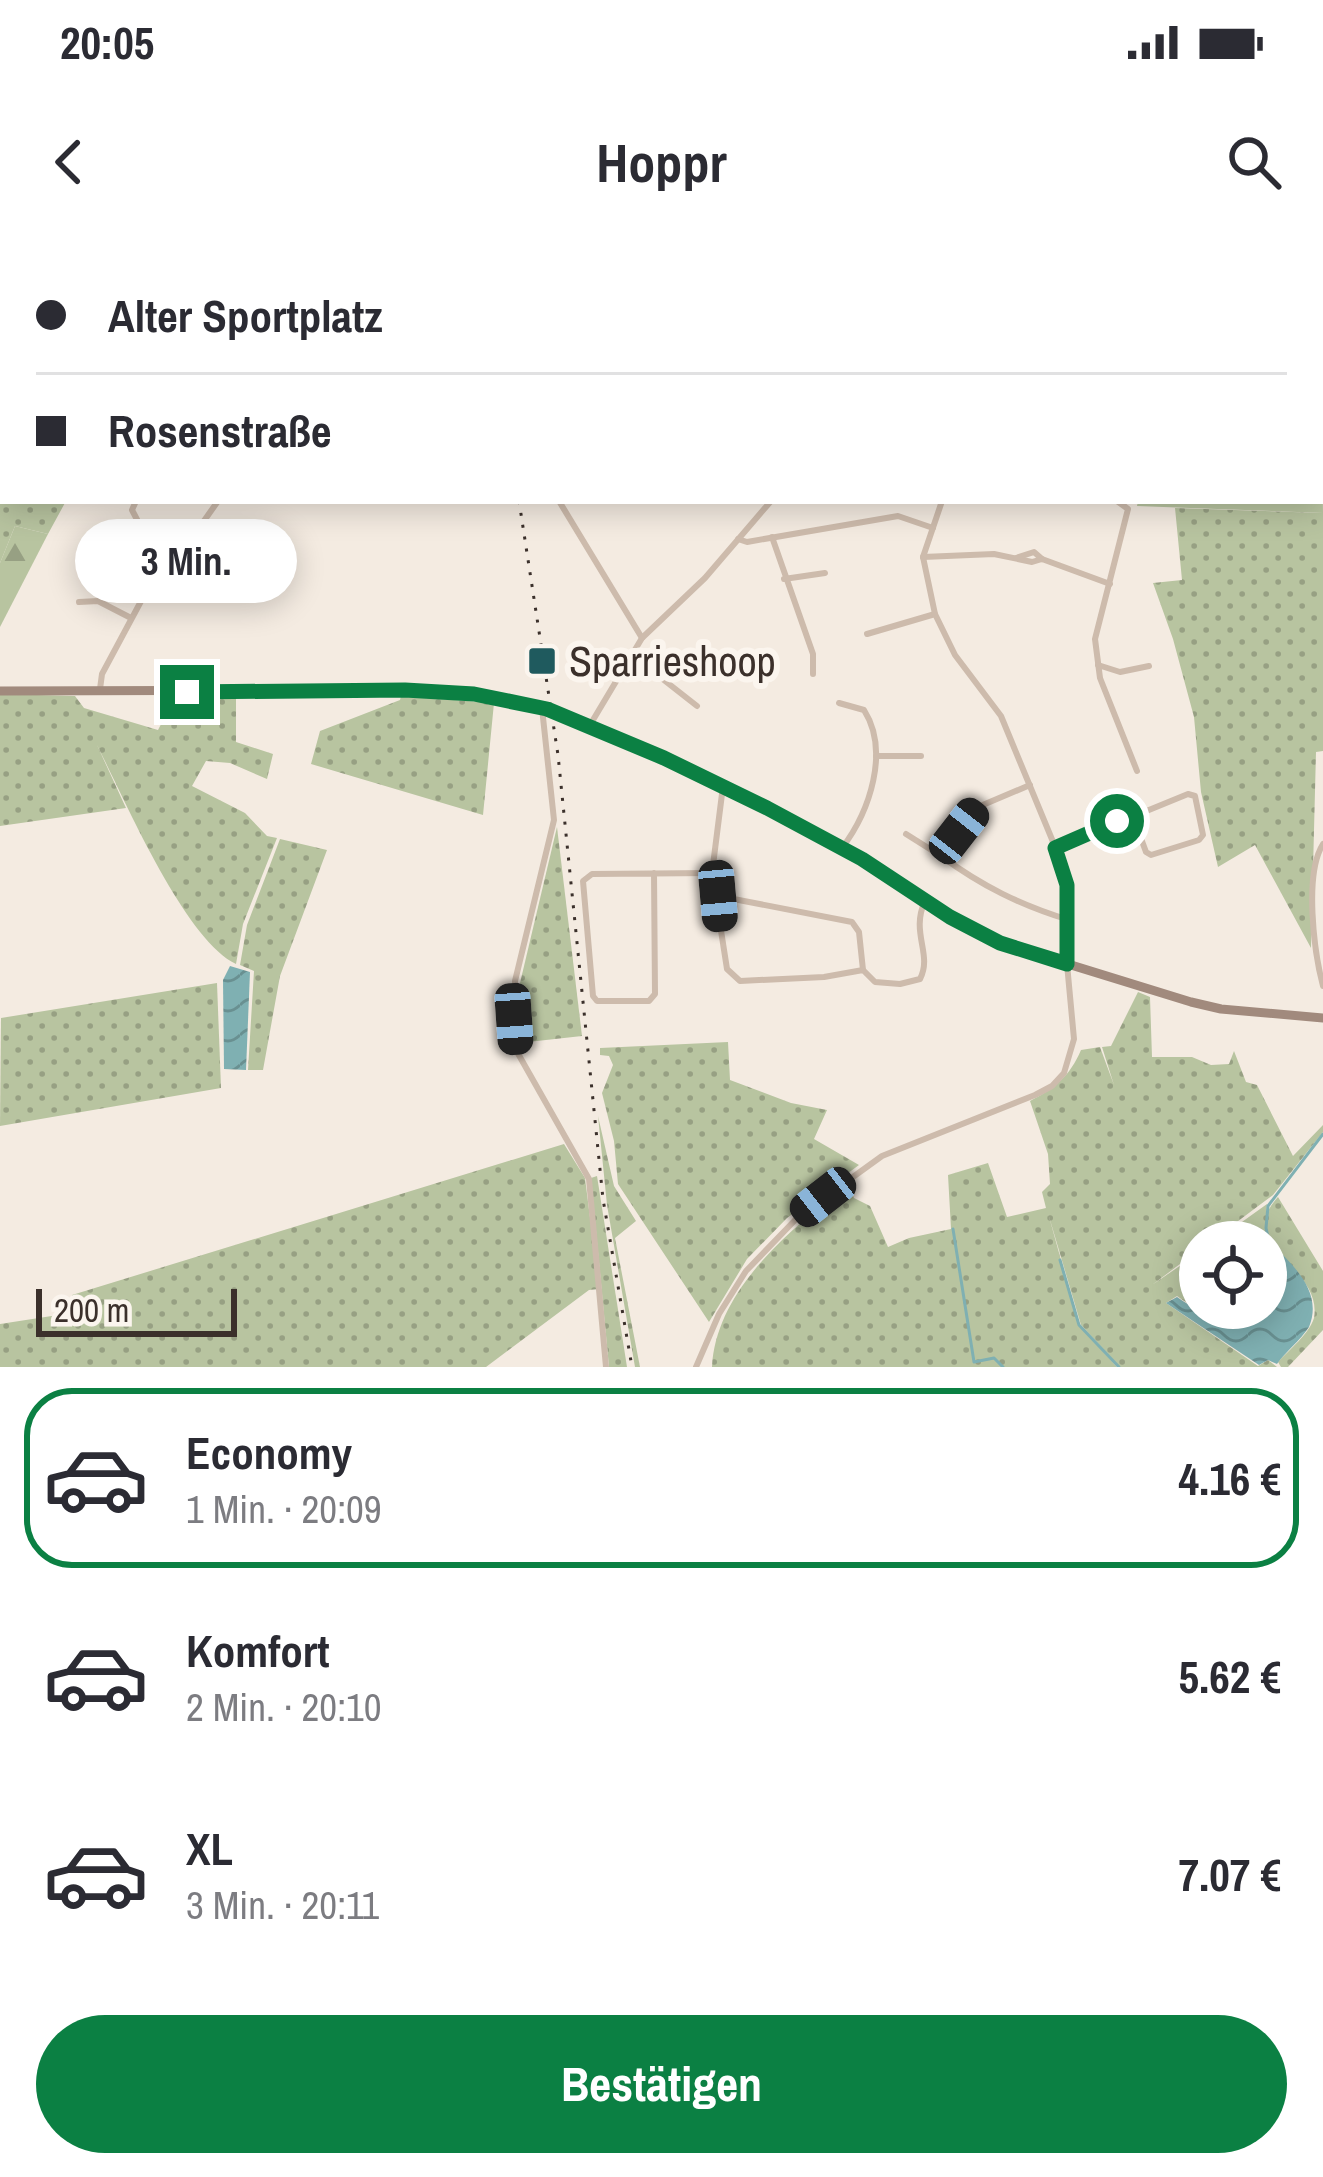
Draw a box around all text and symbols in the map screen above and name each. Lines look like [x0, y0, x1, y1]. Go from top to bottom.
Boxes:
text: 20:05 [60, 12, 154, 73]
text: Hoppr [596, 126, 727, 199]
icon: back [36, 129, 102, 195]
icon: search [1221, 129, 1287, 195]
text: Alter Sportplatz [108, 285, 383, 346]
text: Rosenstraße [108, 400, 332, 461]
callout: 3 Min. [76, 518, 298, 602]
text: 3 Min. [141, 535, 231, 587]
place label: Sparrieshoop [569, 633, 776, 689]
marker: Sparrieshoop [526, 645, 558, 677]
route end [160, 665, 214, 719]
car [923, 792, 995, 870]
route start [1090, 794, 1144, 848]
car [697, 859, 739, 933]
car [494, 982, 534, 1056]
car [784, 1161, 862, 1233]
map controls [1179, 1221, 1287, 1329]
button: locate [1179, 1221, 1287, 1329]
scale bar [36, 1283, 237, 1336]
text: 200 m [54, 1288, 129, 1332]
text: Economy [186, 1422, 352, 1483]
icon: car [42, 1424, 150, 1532]
text: 4.16 € [1178, 1448, 1281, 1509]
text: 1 Min. · 20:09 [186, 1483, 382, 1535]
text: Komfort [186, 1620, 329, 1681]
icon: car [42, 1622, 150, 1730]
text: 5.62 € [1178, 1646, 1281, 1707]
text: 2 Min. · 20:10 [186, 1681, 382, 1733]
text: XL [186, 1818, 233, 1879]
icon: car [42, 1820, 150, 1928]
text: 7.07 € [1178, 1844, 1281, 1905]
text: 3 Min. · 20:11 [186, 1879, 379, 1931]
button: Bestätigen [36, 2015, 1287, 2153]

